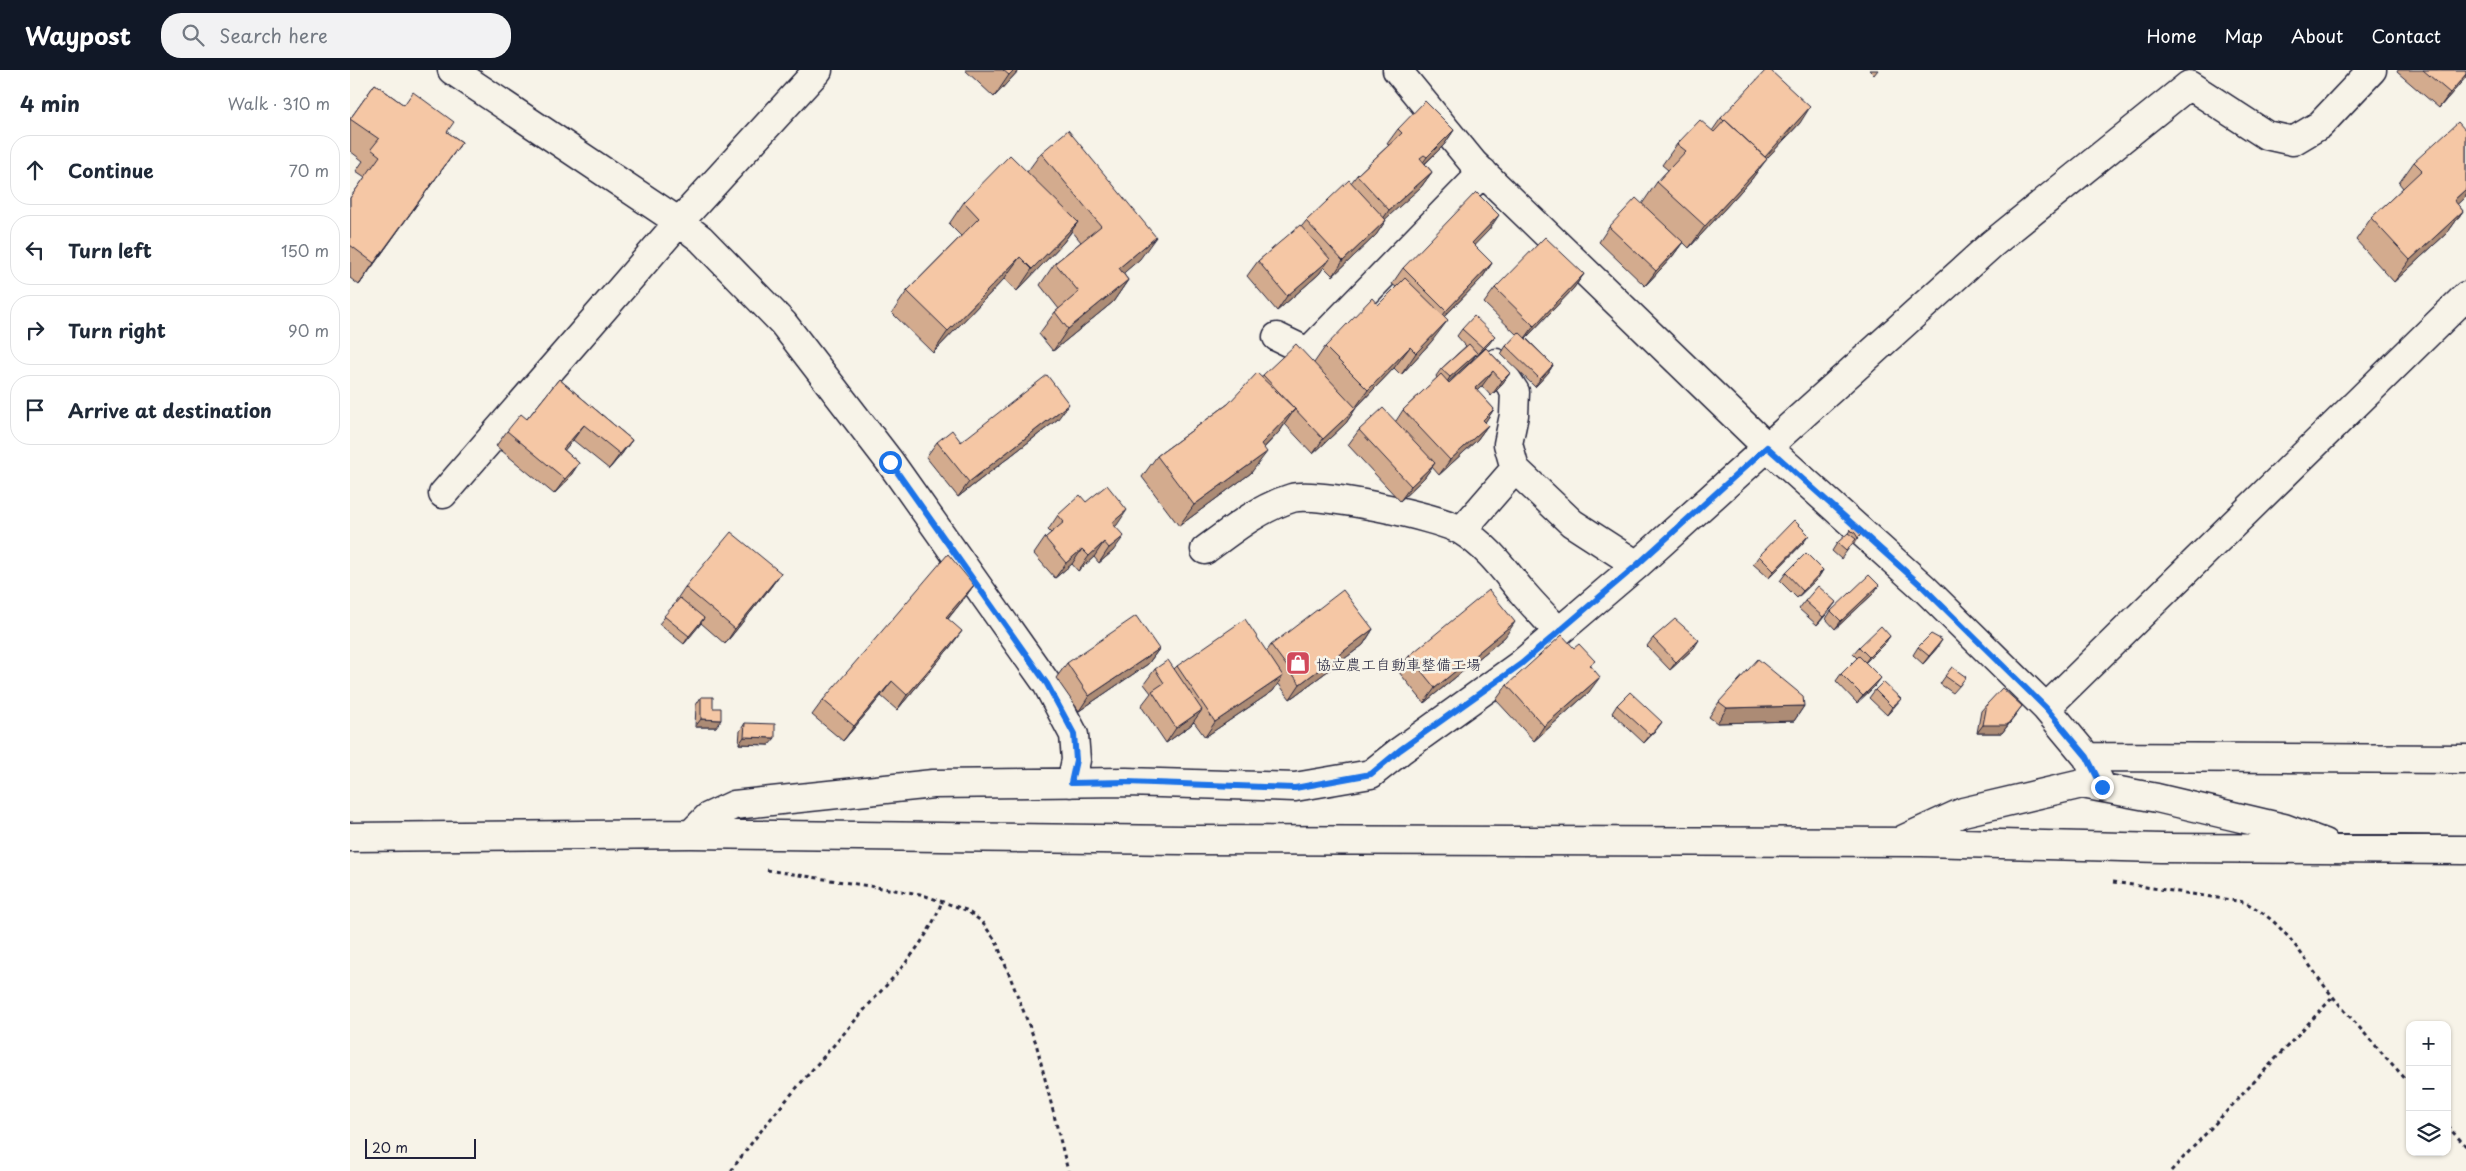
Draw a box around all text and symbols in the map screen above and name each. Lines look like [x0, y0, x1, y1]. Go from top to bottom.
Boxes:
search box [161, 13, 511, 58]
text: Waypost [25, 17, 131, 53]
icon: search [179, 21, 207, 49]
text: Search here [219, 21, 328, 49]
text: Home [2146, 22, 2196, 49]
text: Map [2224, 22, 2263, 49]
text: About [2291, 22, 2343, 49]
text: Contact [2371, 22, 2441, 49]
text: 4 min [20, 87, 80, 119]
text: Walk · 310 m [228, 91, 330, 115]
icon: ahead [21, 156, 49, 184]
text: Continue [68, 156, 154, 184]
text: 70 m [289, 158, 329, 182]
icon: left [21, 236, 49, 264]
text: Turn left [68, 236, 152, 264]
text: 150 m [281, 238, 329, 262]
icon: right [21, 316, 49, 344]
text: Turn right [68, 316, 166, 344]
text: 90 m [288, 318, 329, 342]
icon: arrive [21, 396, 49, 424]
text: Arrive at destination [68, 396, 272, 424]
route start [879, 451, 902, 474]
shop icon: 協立農工自動車整備工場 [1285, 650, 1311, 676]
place label: 協立農工自動車整備工場 [1316, 652, 1481, 675]
route end [2091, 776, 2114, 799]
map controls [2406, 1021, 2451, 1156]
button: + [2406, 1021, 2451, 1066]
button: − [2406, 1066, 2451, 1111]
button: layers [2406, 1111, 2451, 1156]
scale bar [365, 1136, 476, 1159]
text: 20 m [372, 1137, 408, 1158]

